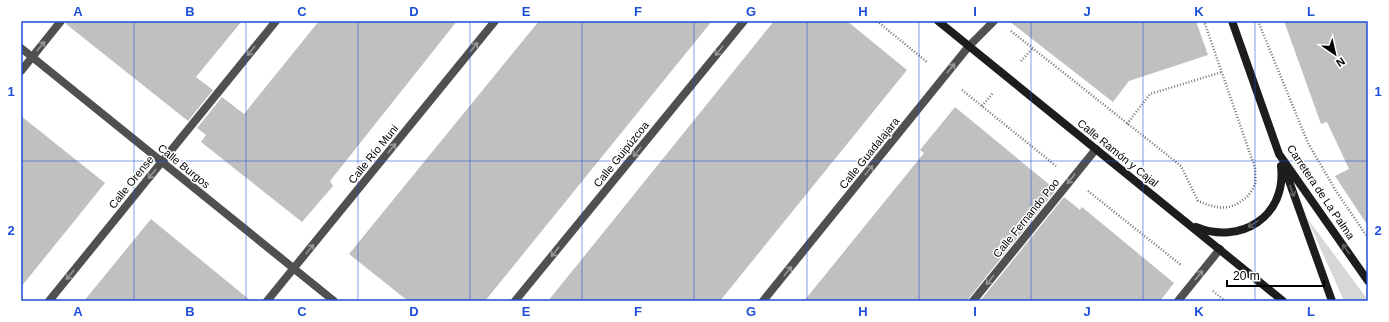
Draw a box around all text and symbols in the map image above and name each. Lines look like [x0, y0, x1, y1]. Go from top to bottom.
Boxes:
text: A [73, 4, 83, 19]
text: B [185, 4, 195, 19]
text: C [297, 4, 307, 19]
text: D [409, 4, 419, 19]
text: E [522, 4, 531, 19]
text: F [634, 4, 642, 19]
text: G [746, 4, 756, 19]
text: H [858, 4, 868, 19]
text: I [973, 4, 977, 19]
text: J [1083, 4, 1091, 19]
text: K [1194, 4, 1204, 19]
text: L [1307, 4, 1315, 19]
north arrow [1315, 34, 1355, 74]
one-way arrow [37, 40, 46, 51]
one-way arrow [469, 42, 478, 53]
one-way arrow [247, 46, 256, 57]
one-way arrow [715, 46, 724, 57]
text: N [1334, 55, 1347, 70]
one-way arrow [947, 63, 956, 74]
text: 1 [7, 84, 15, 99]
text: 1 [1374, 84, 1382, 99]
street label: Calle Guadalajara [837, 114, 902, 191]
street label: Calle Ramón y Cajal [1075, 117, 1161, 189]
street label: Calle Guipúzcoa [591, 118, 652, 189]
street label: Calle Río Muni [346, 122, 400, 186]
street label: Calle Burgos [156, 142, 213, 191]
one-way arrow [387, 143, 396, 154]
street label: Carretera de La Palma [1285, 143, 1358, 242]
one-way arrow [633, 146, 642, 157]
street label: Calle Orense [106, 153, 156, 211]
one-way arrow [865, 164, 874, 175]
one-way arrow [148, 169, 156, 180]
one-way arrow [1067, 174, 1076, 185]
street label: Calle Fernando Poo [991, 176, 1061, 260]
one-way arrow [1289, 184, 1297, 196]
one-way arrow [1248, 220, 1259, 228]
text: 2 [7, 223, 15, 238]
text: 2 [1374, 223, 1382, 238]
one-way arrow [305, 244, 314, 254]
one-way arrow [1342, 244, 1350, 255]
one-way arrow [550, 247, 559, 258]
scale bar [1227, 262, 1324, 288]
one-way arrow [783, 265, 792, 276]
text: 20 m [1233, 269, 1260, 283]
one-way arrow [66, 270, 74, 281]
one-way arrow [1194, 270, 1203, 281]
one-way arrow [985, 275, 994, 286]
text: A [73, 304, 83, 319]
text: B [185, 304, 195, 319]
text: C [297, 304, 307, 319]
text: D [409, 304, 419, 319]
text: E [522, 304, 531, 319]
text: F [634, 304, 642, 319]
text: G [746, 304, 756, 319]
text: H [858, 304, 868, 319]
text: I [973, 304, 977, 319]
text: J [1083, 304, 1091, 319]
text: K [1194, 304, 1204, 319]
text: L [1307, 304, 1315, 319]

